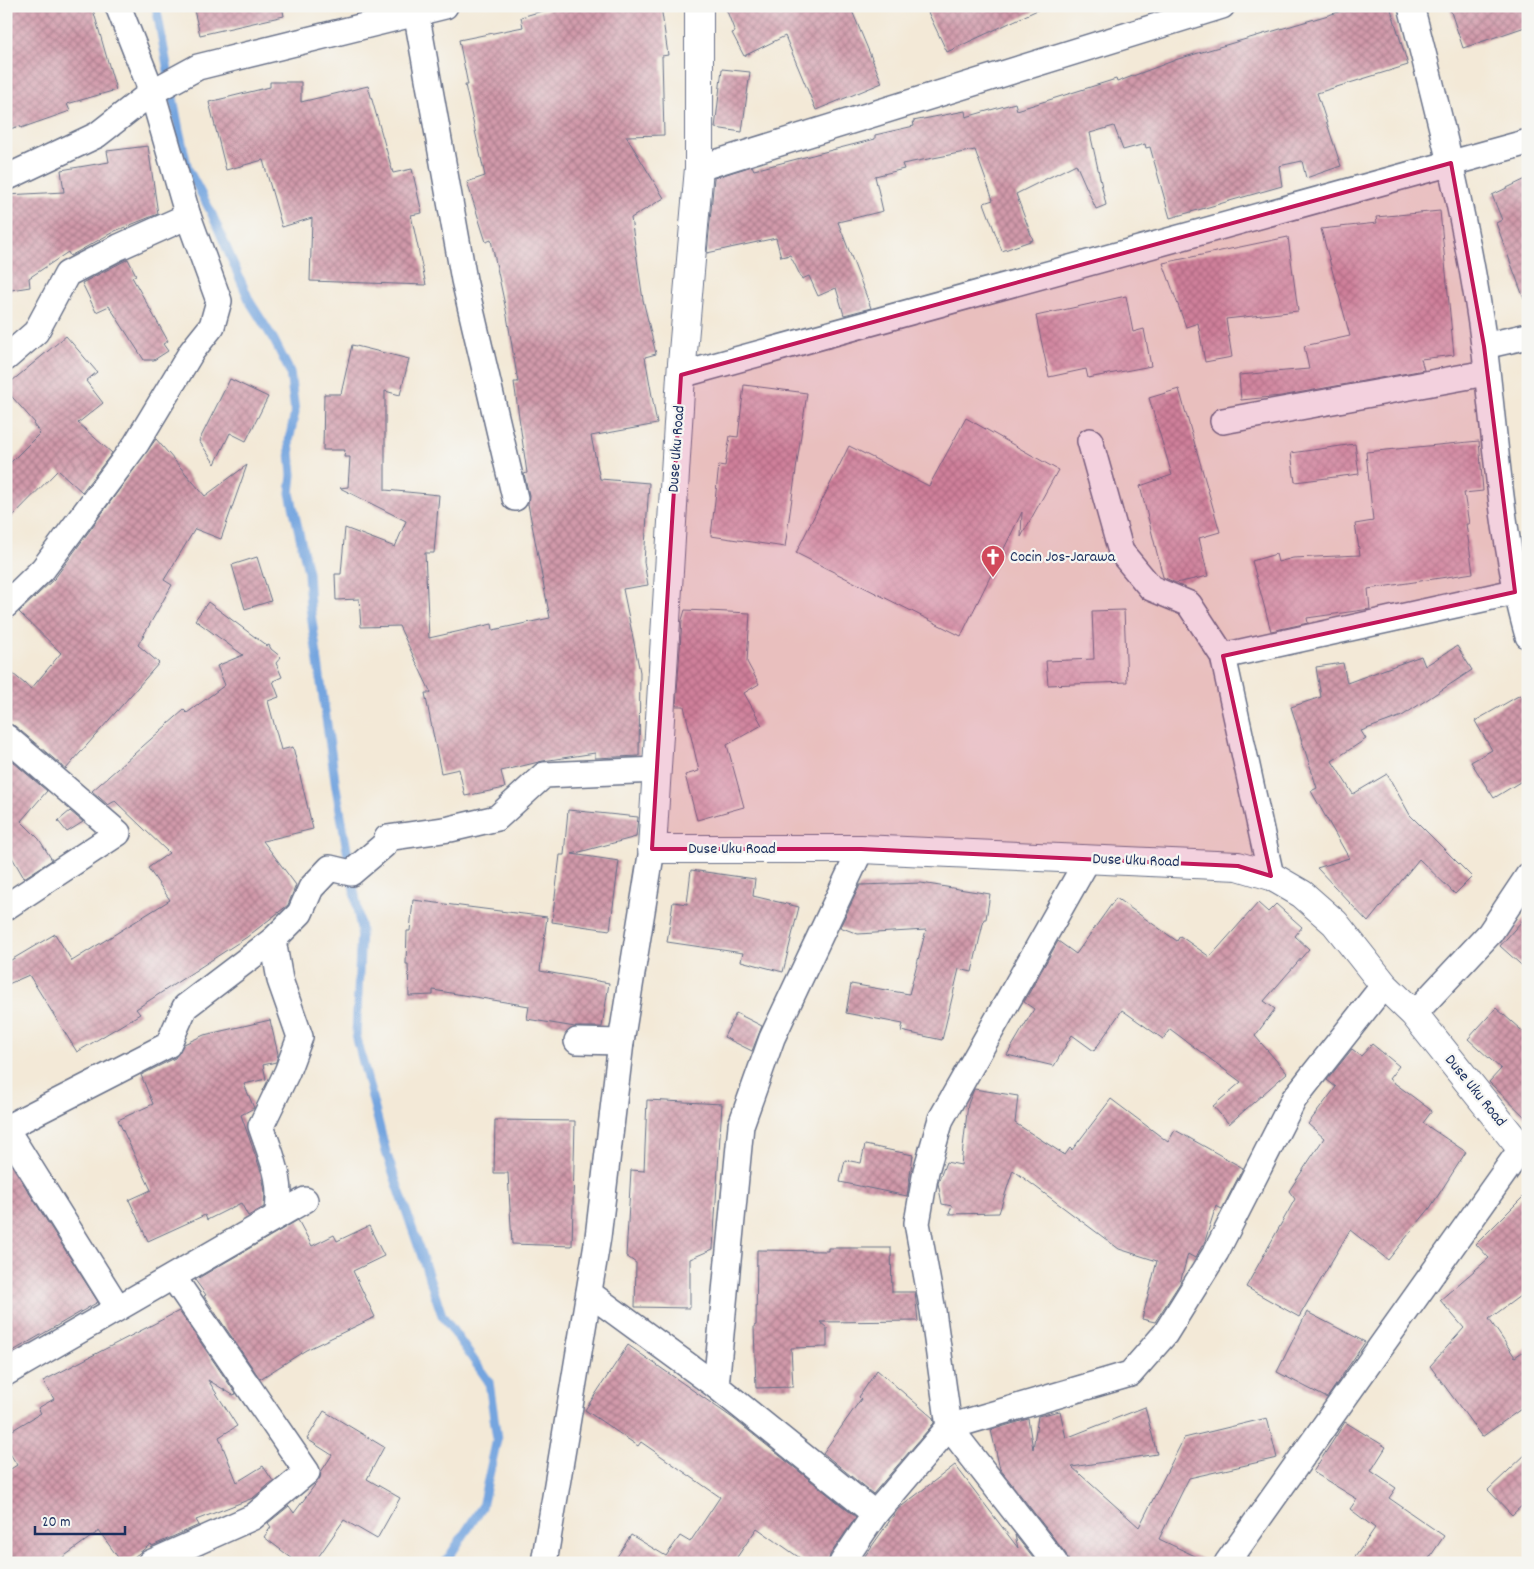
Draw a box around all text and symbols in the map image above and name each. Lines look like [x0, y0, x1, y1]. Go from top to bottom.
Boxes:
street label: Duse Uku Road [662, 405, 692, 493]
church icon: Cocin Jos-Jarawa [980, 544, 1006, 578]
place label: Cocin Jos-Jarawa [1010, 546, 1116, 569]
street label: Duse Uku Road [688, 838, 776, 861]
street label: Duse Uku Road [1092, 848, 1180, 874]
street label: Duse Uku Road [1439, 1050, 1511, 1132]
scale bar [35, 1504, 125, 1536]
text: 20 m [42, 1512, 70, 1534]

